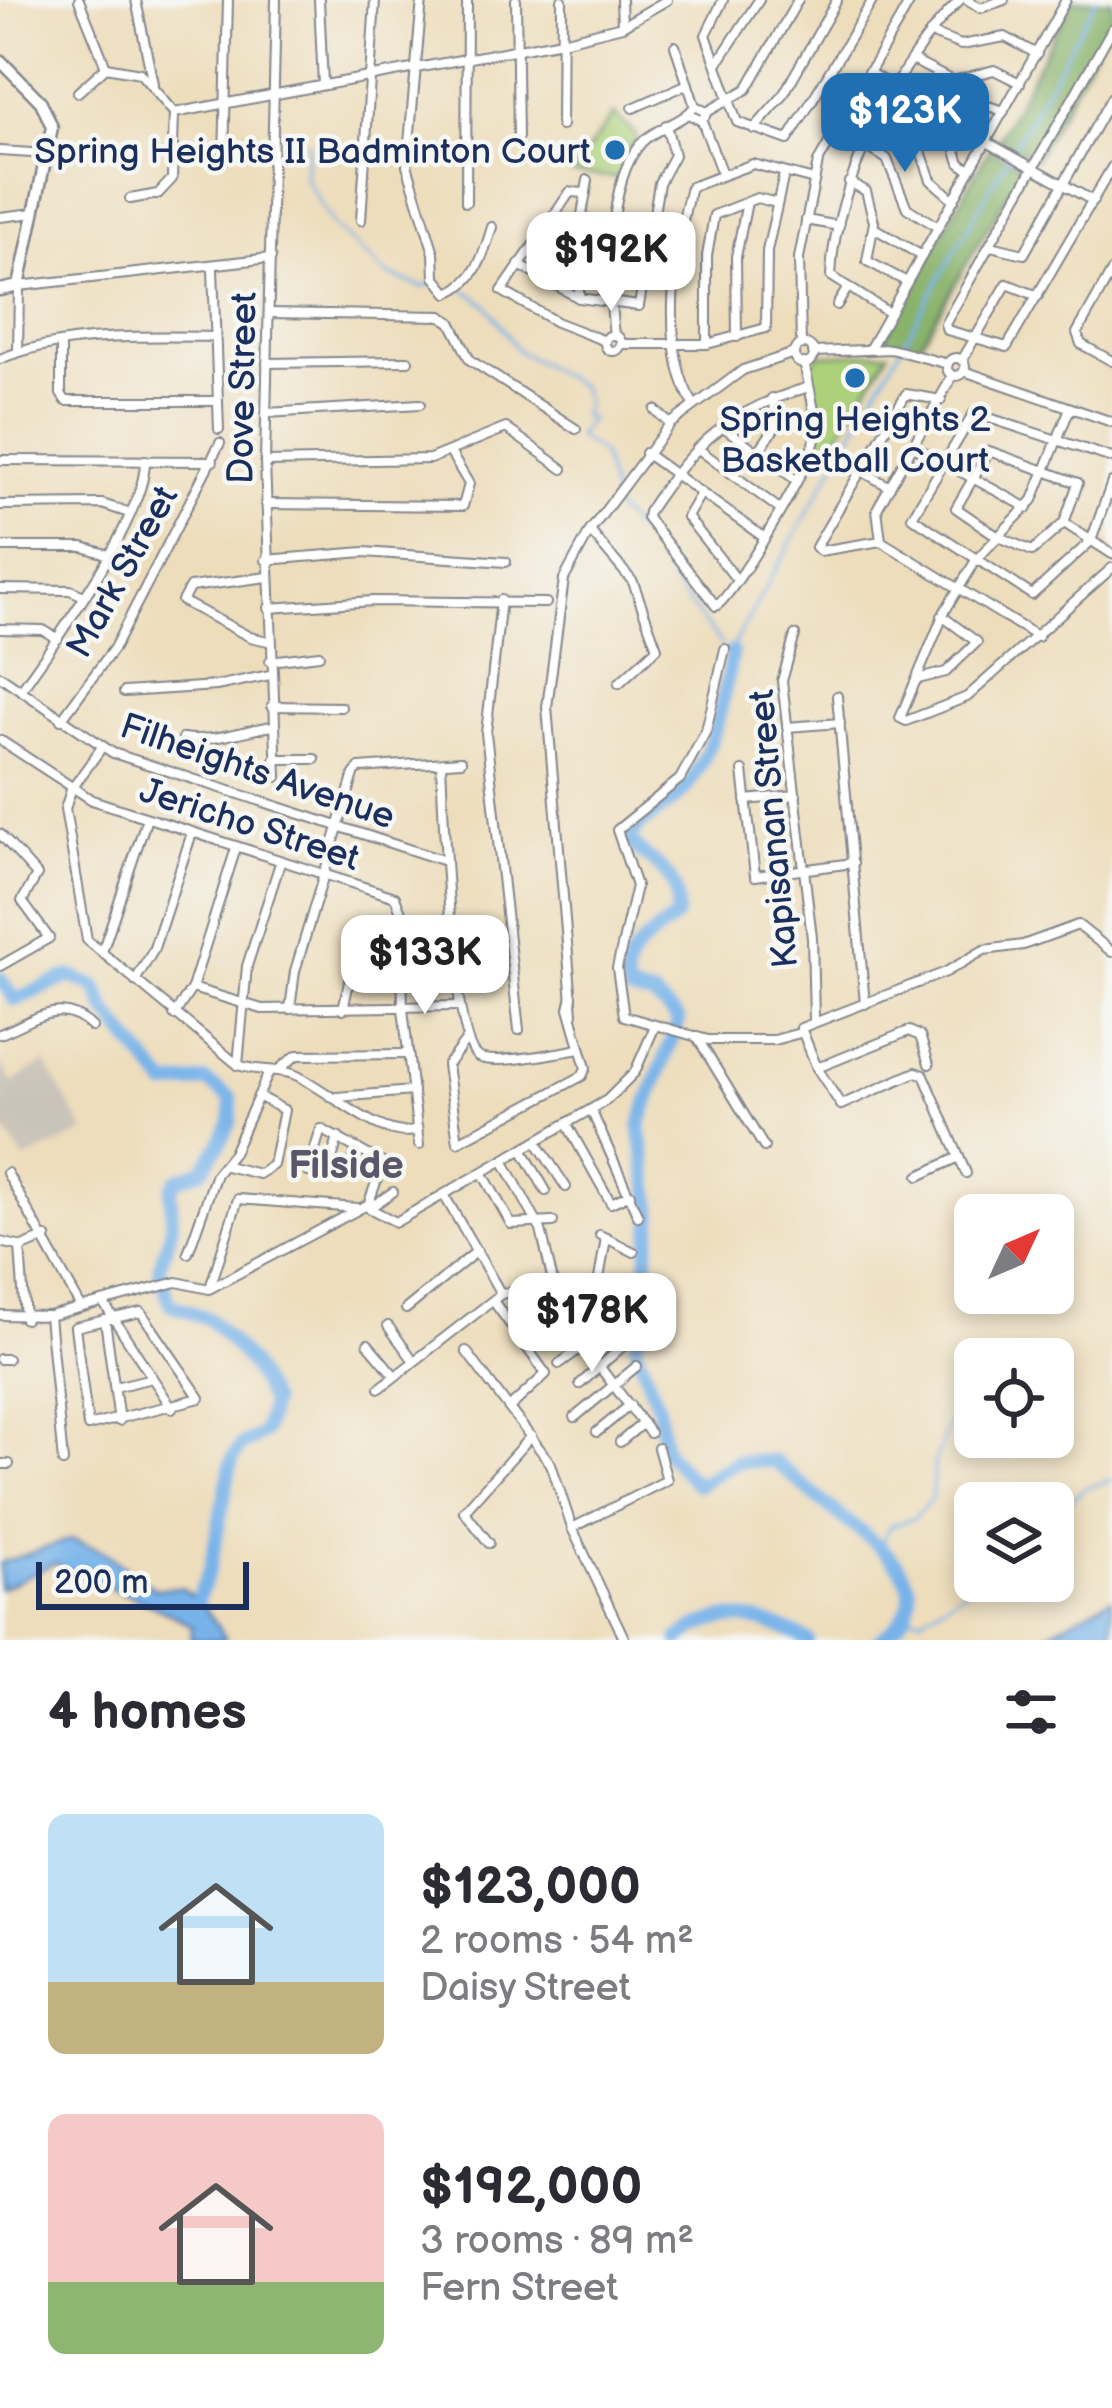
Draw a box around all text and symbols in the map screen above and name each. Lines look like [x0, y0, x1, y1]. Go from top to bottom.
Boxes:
pin: $123K [821, 73, 989, 175]
text: $123K [848, 88, 962, 135]
place label: Spring Heights II Badminton Court [34, 131, 591, 174]
marker: Spring Heights II Badminton Court [602, 137, 628, 163]
pin: $192K [527, 212, 695, 314]
text: $192K [554, 227, 668, 274]
street label: Dove Street [220, 292, 267, 484]
marker: Spring Heights 2 Basketball Court [842, 365, 868, 391]
place label: Spring Heights 2 Basketball Court [719, 399, 991, 483]
street label: Mark Street [58, 479, 188, 666]
street label: Kapisanan Street [741, 688, 808, 970]
street label: Filheights Avenue [114, 705, 400, 839]
street label: Jericho Street [134, 770, 364, 881]
pin: $133K [341, 915, 509, 1017]
text: $133K [368, 930, 482, 977]
district label: Filside [288, 1143, 404, 1190]
north arrow [954, 1194, 1074, 1314]
map controls [954, 1194, 1074, 1602]
pin: $178K [508, 1273, 676, 1375]
text: $178K [535, 1288, 649, 1335]
button: locate [954, 1338, 1074, 1458]
button: layers [954, 1482, 1074, 1602]
scale bar [36, 1556, 249, 1609]
text: 200 m [54, 1563, 148, 1603]
icon: filters [998, 1679, 1064, 1745]
text: 4 homes [48, 1682, 247, 1743]
text: $123,000 [420, 1857, 641, 1918]
icon: home [144, 1862, 288, 2006]
text: 2 rooms · 54 m² [420, 1918, 694, 1965]
text: Daisy Street [420, 1965, 631, 2012]
text: $192,000 [420, 2157, 642, 2218]
icon: home [144, 2162, 288, 2306]
text: 3 rooms · 89 m² [420, 2218, 694, 2265]
text: Fern Street [420, 2265, 618, 2312]

